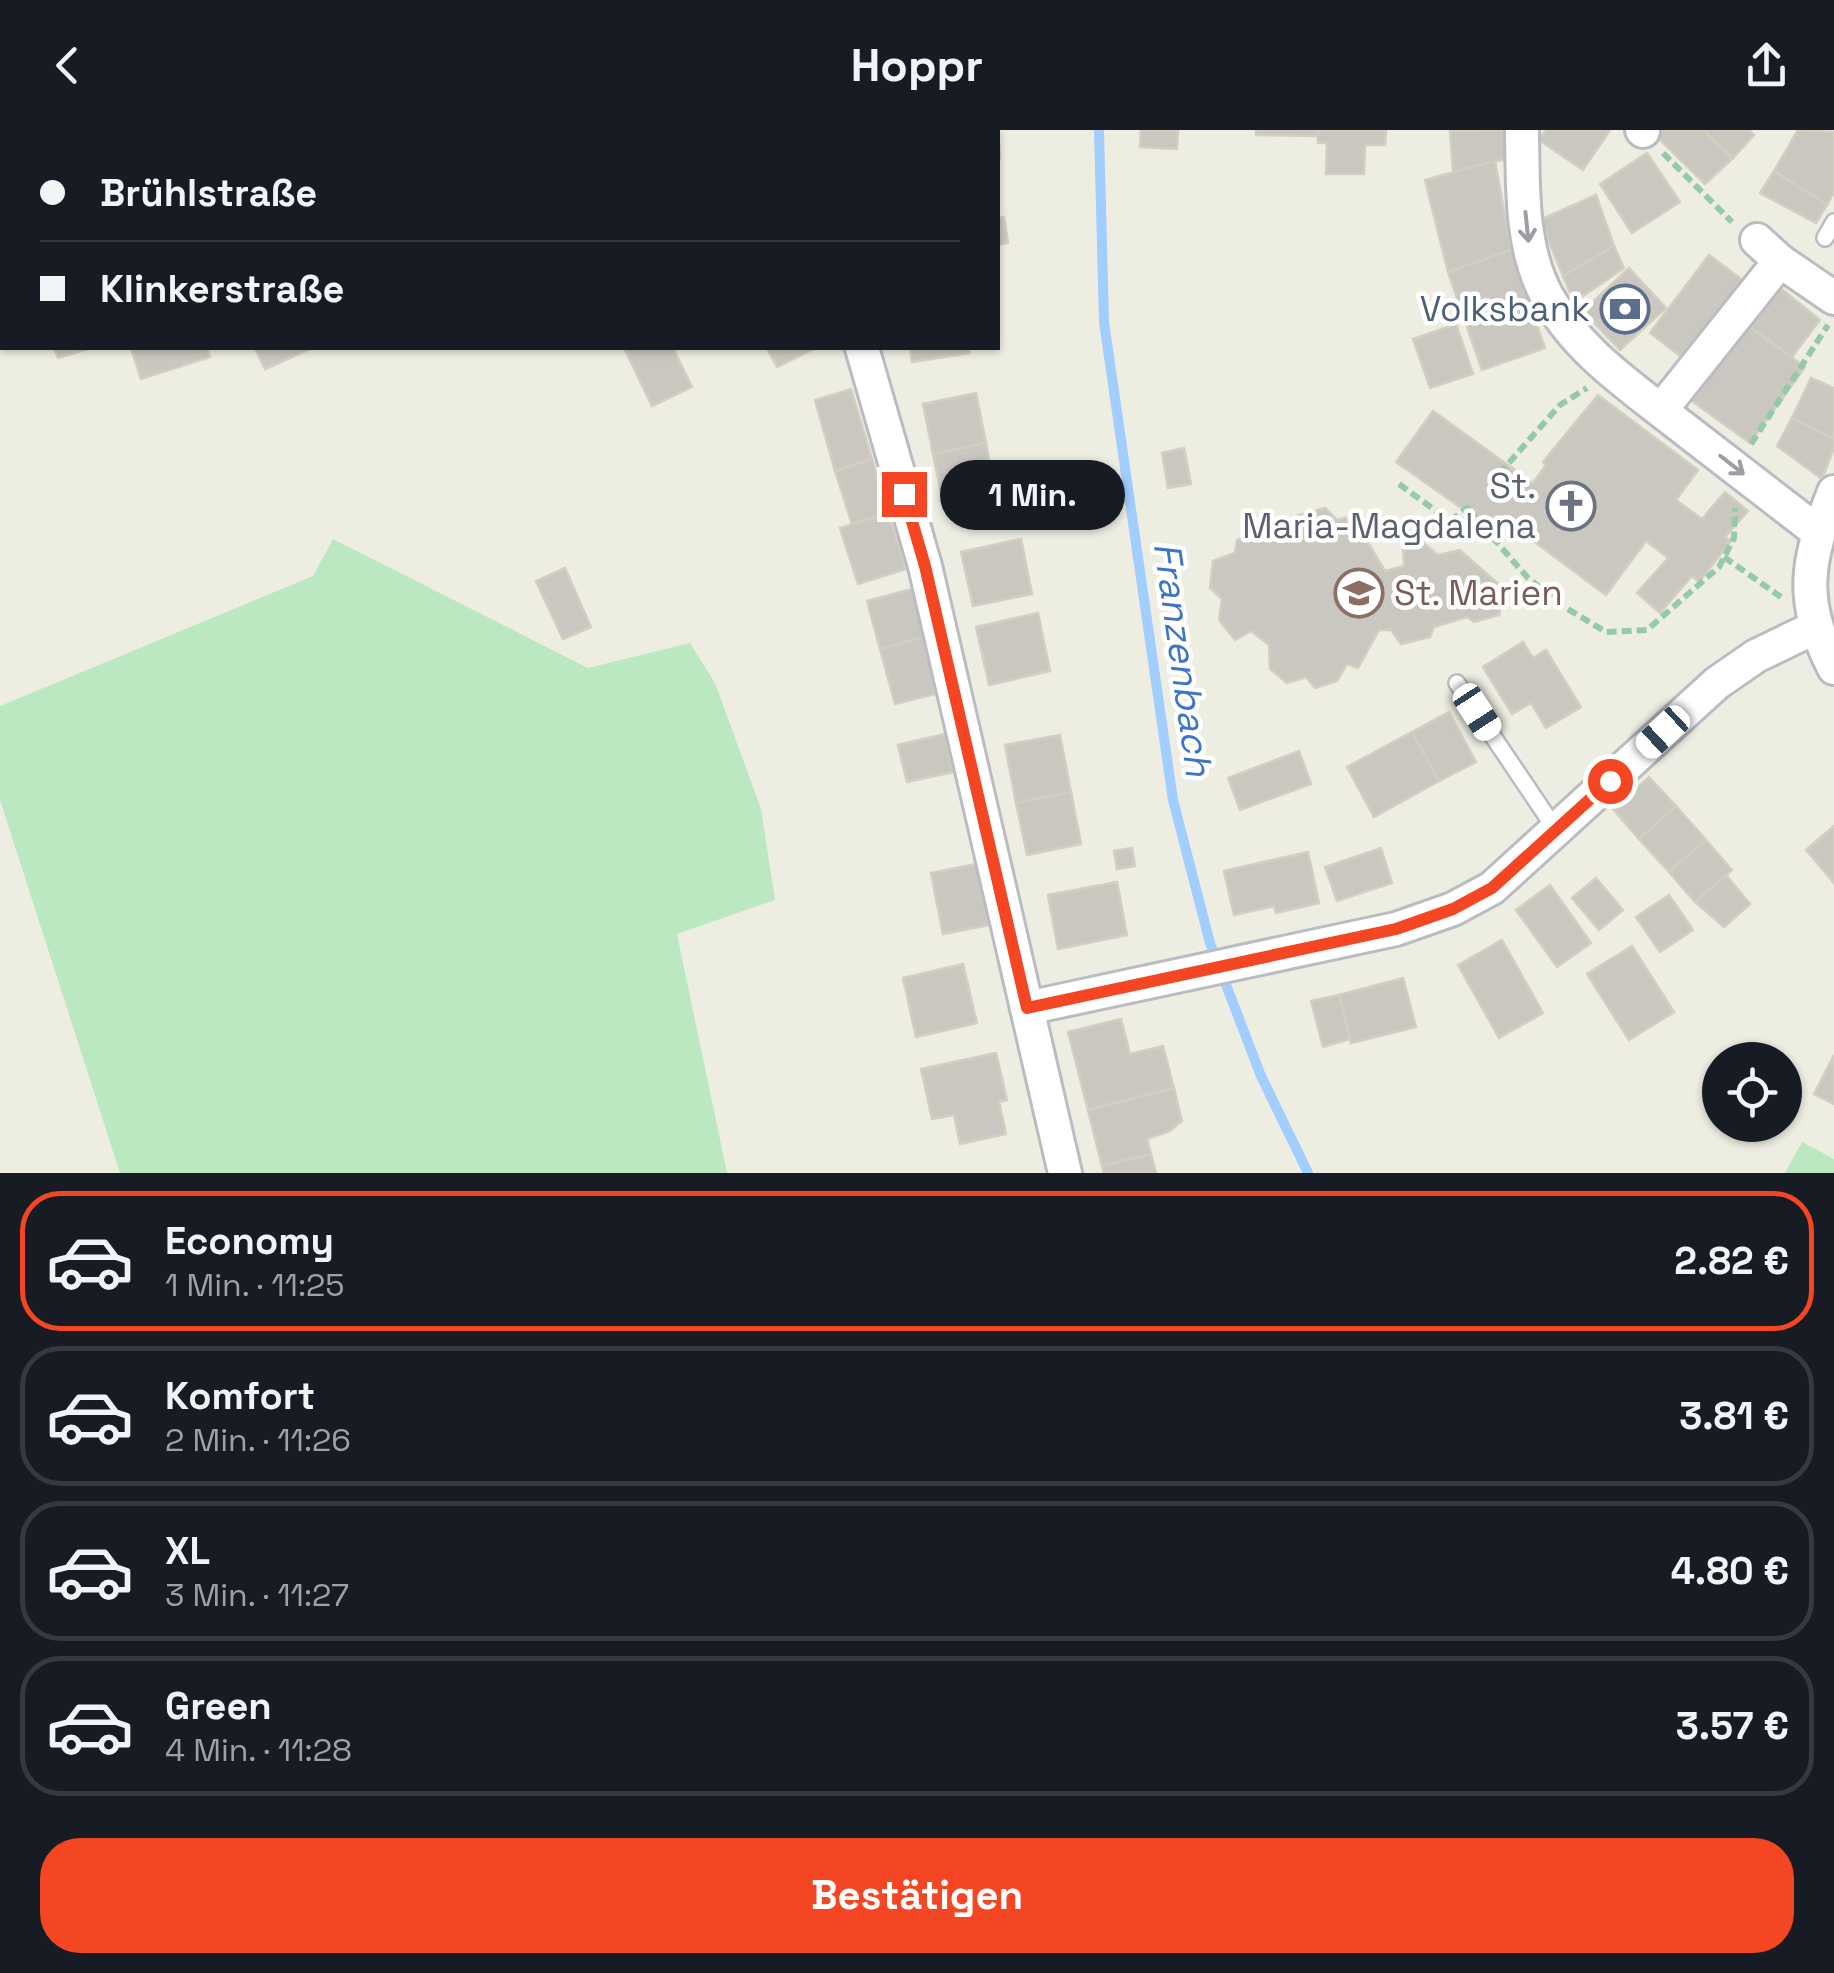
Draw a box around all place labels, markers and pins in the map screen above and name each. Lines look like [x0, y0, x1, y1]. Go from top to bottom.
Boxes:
bank icon: Volksbank [1599, 283, 1651, 335]
place label: Volksbank [1420, 287, 1590, 331]
place label: St. Maria-Magdalena [1242, 464, 1536, 548]
church icon: St. Maria-Magdalena [1545, 480, 1597, 532]
school or university icon: St. Marien [1333, 567, 1385, 619]
place label: St. Marien [1394, 571, 1563, 615]

